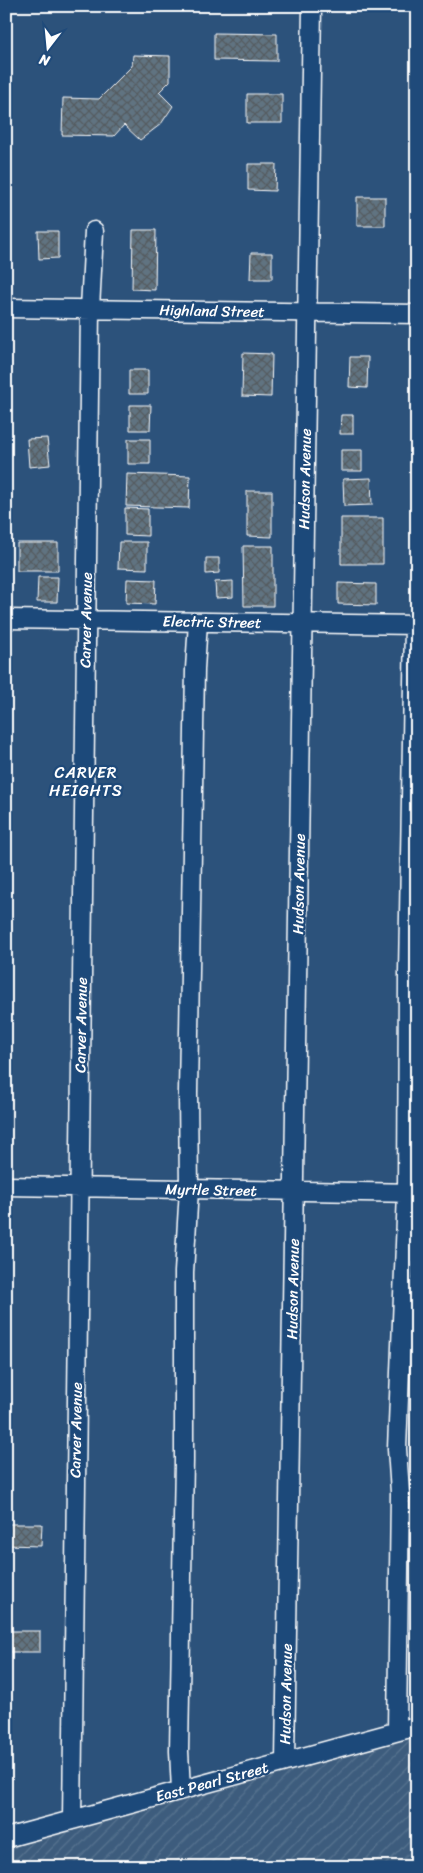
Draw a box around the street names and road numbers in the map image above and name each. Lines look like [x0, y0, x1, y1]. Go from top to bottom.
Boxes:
street label: Highland Street [159, 297, 265, 325]
street label: Hudson Avenue [291, 428, 319, 530]
street label: Carver Avenue [72, 572, 100, 668]
street label: Electric Street [162, 608, 262, 636]
street label: Hudson Avenue [285, 833, 313, 935]
street label: Carver Avenue [67, 977, 95, 1073]
street label: Myrtle Street [165, 1176, 258, 1204]
street label: Hudson Avenue [279, 1238, 307, 1340]
street label: Carver Avenue [62, 1382, 90, 1478]
street label: Hudson Avenue [272, 1643, 300, 1745]
street label: East Pearl Street [153, 1754, 272, 1810]

